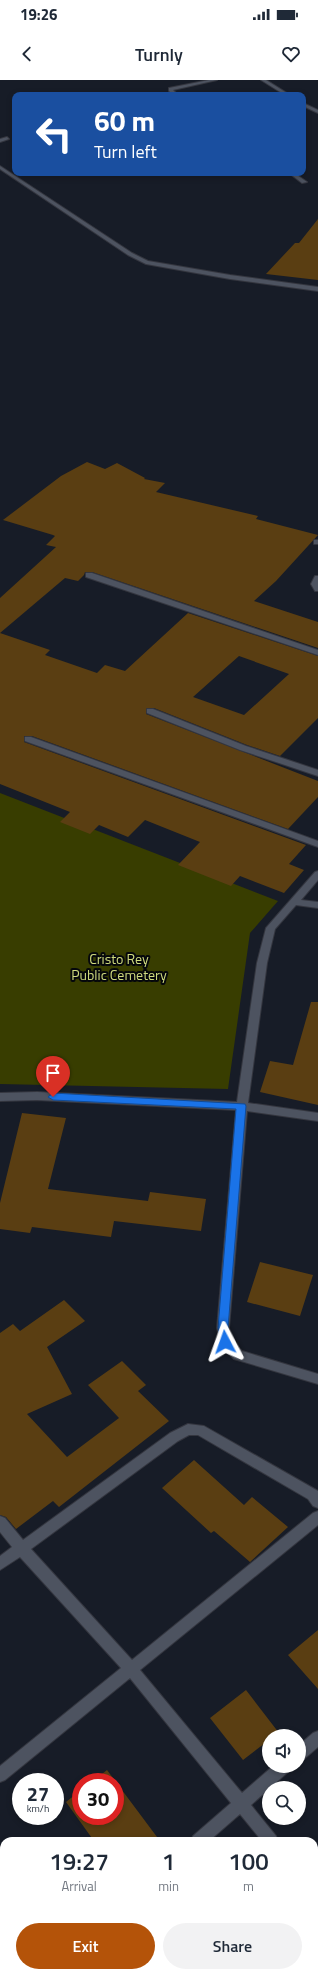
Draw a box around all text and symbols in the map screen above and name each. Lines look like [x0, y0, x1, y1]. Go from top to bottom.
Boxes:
text: 19:26 [20, 3, 57, 26]
text: Turnly [135, 41, 183, 68]
icon: back [16, 43, 38, 65]
icon: heart [280, 43, 302, 65]
text: 60 m [94, 99, 155, 142]
icon: left [28, 108, 80, 160]
text: Turn left [94, 138, 157, 165]
park label: Cristo Rey Public Cemetery [71, 948, 167, 985]
pin [36, 1056, 70, 1097]
icon: arrive [42, 1062, 64, 1084]
position arrow [204, 1321, 246, 1363]
map controls [262, 1729, 306, 1825]
button: sound [262, 1729, 306, 1773]
speed limit sign: 30 [72, 1773, 124, 1825]
text: 27 [27, 1778, 49, 1809]
button: search [262, 1781, 306, 1825]
text: km/h [27, 1801, 49, 1816]
text: 19:27 [49, 1843, 109, 1879]
text: 1 [162, 1843, 175, 1879]
text: 100 [228, 1843, 269, 1879]
text: Arrival [61, 1876, 97, 1896]
text: min [158, 1876, 179, 1896]
text: m [243, 1876, 254, 1896]
button: Exit [16, 1923, 155, 1969]
button: Share [163, 1923, 302, 1969]

